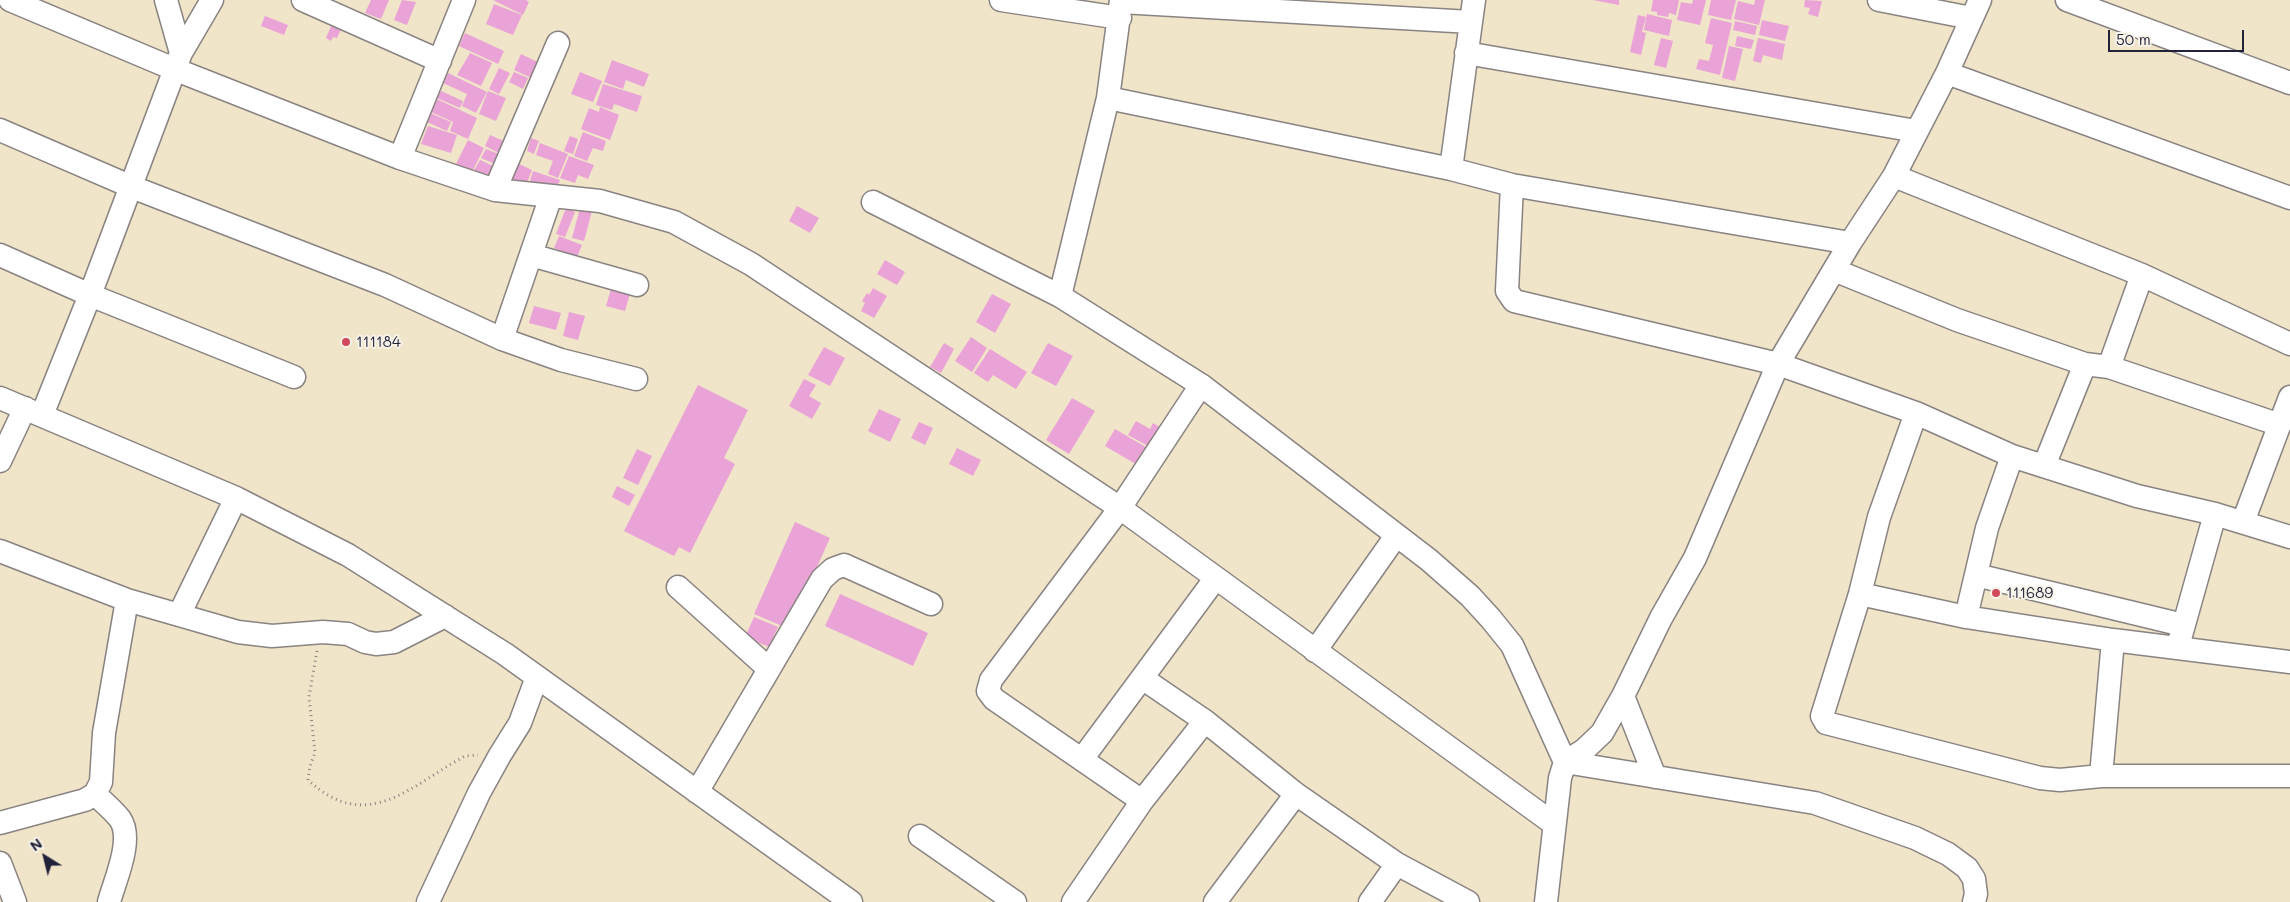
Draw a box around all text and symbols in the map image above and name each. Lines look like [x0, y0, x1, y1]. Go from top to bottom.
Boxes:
scale bar [2110, 20, 2246, 52]
text: 50 m [2116, 29, 2151, 49]
place label: 111184 [356, 333, 401, 351]
marker: 111184 [340, 336, 352, 348]
place label: 111689 [2006, 584, 2053, 602]
marker: 111689 [1990, 587, 2002, 599]
north arrow [20, 832, 70, 882]
text: N [26, 834, 46, 855]

